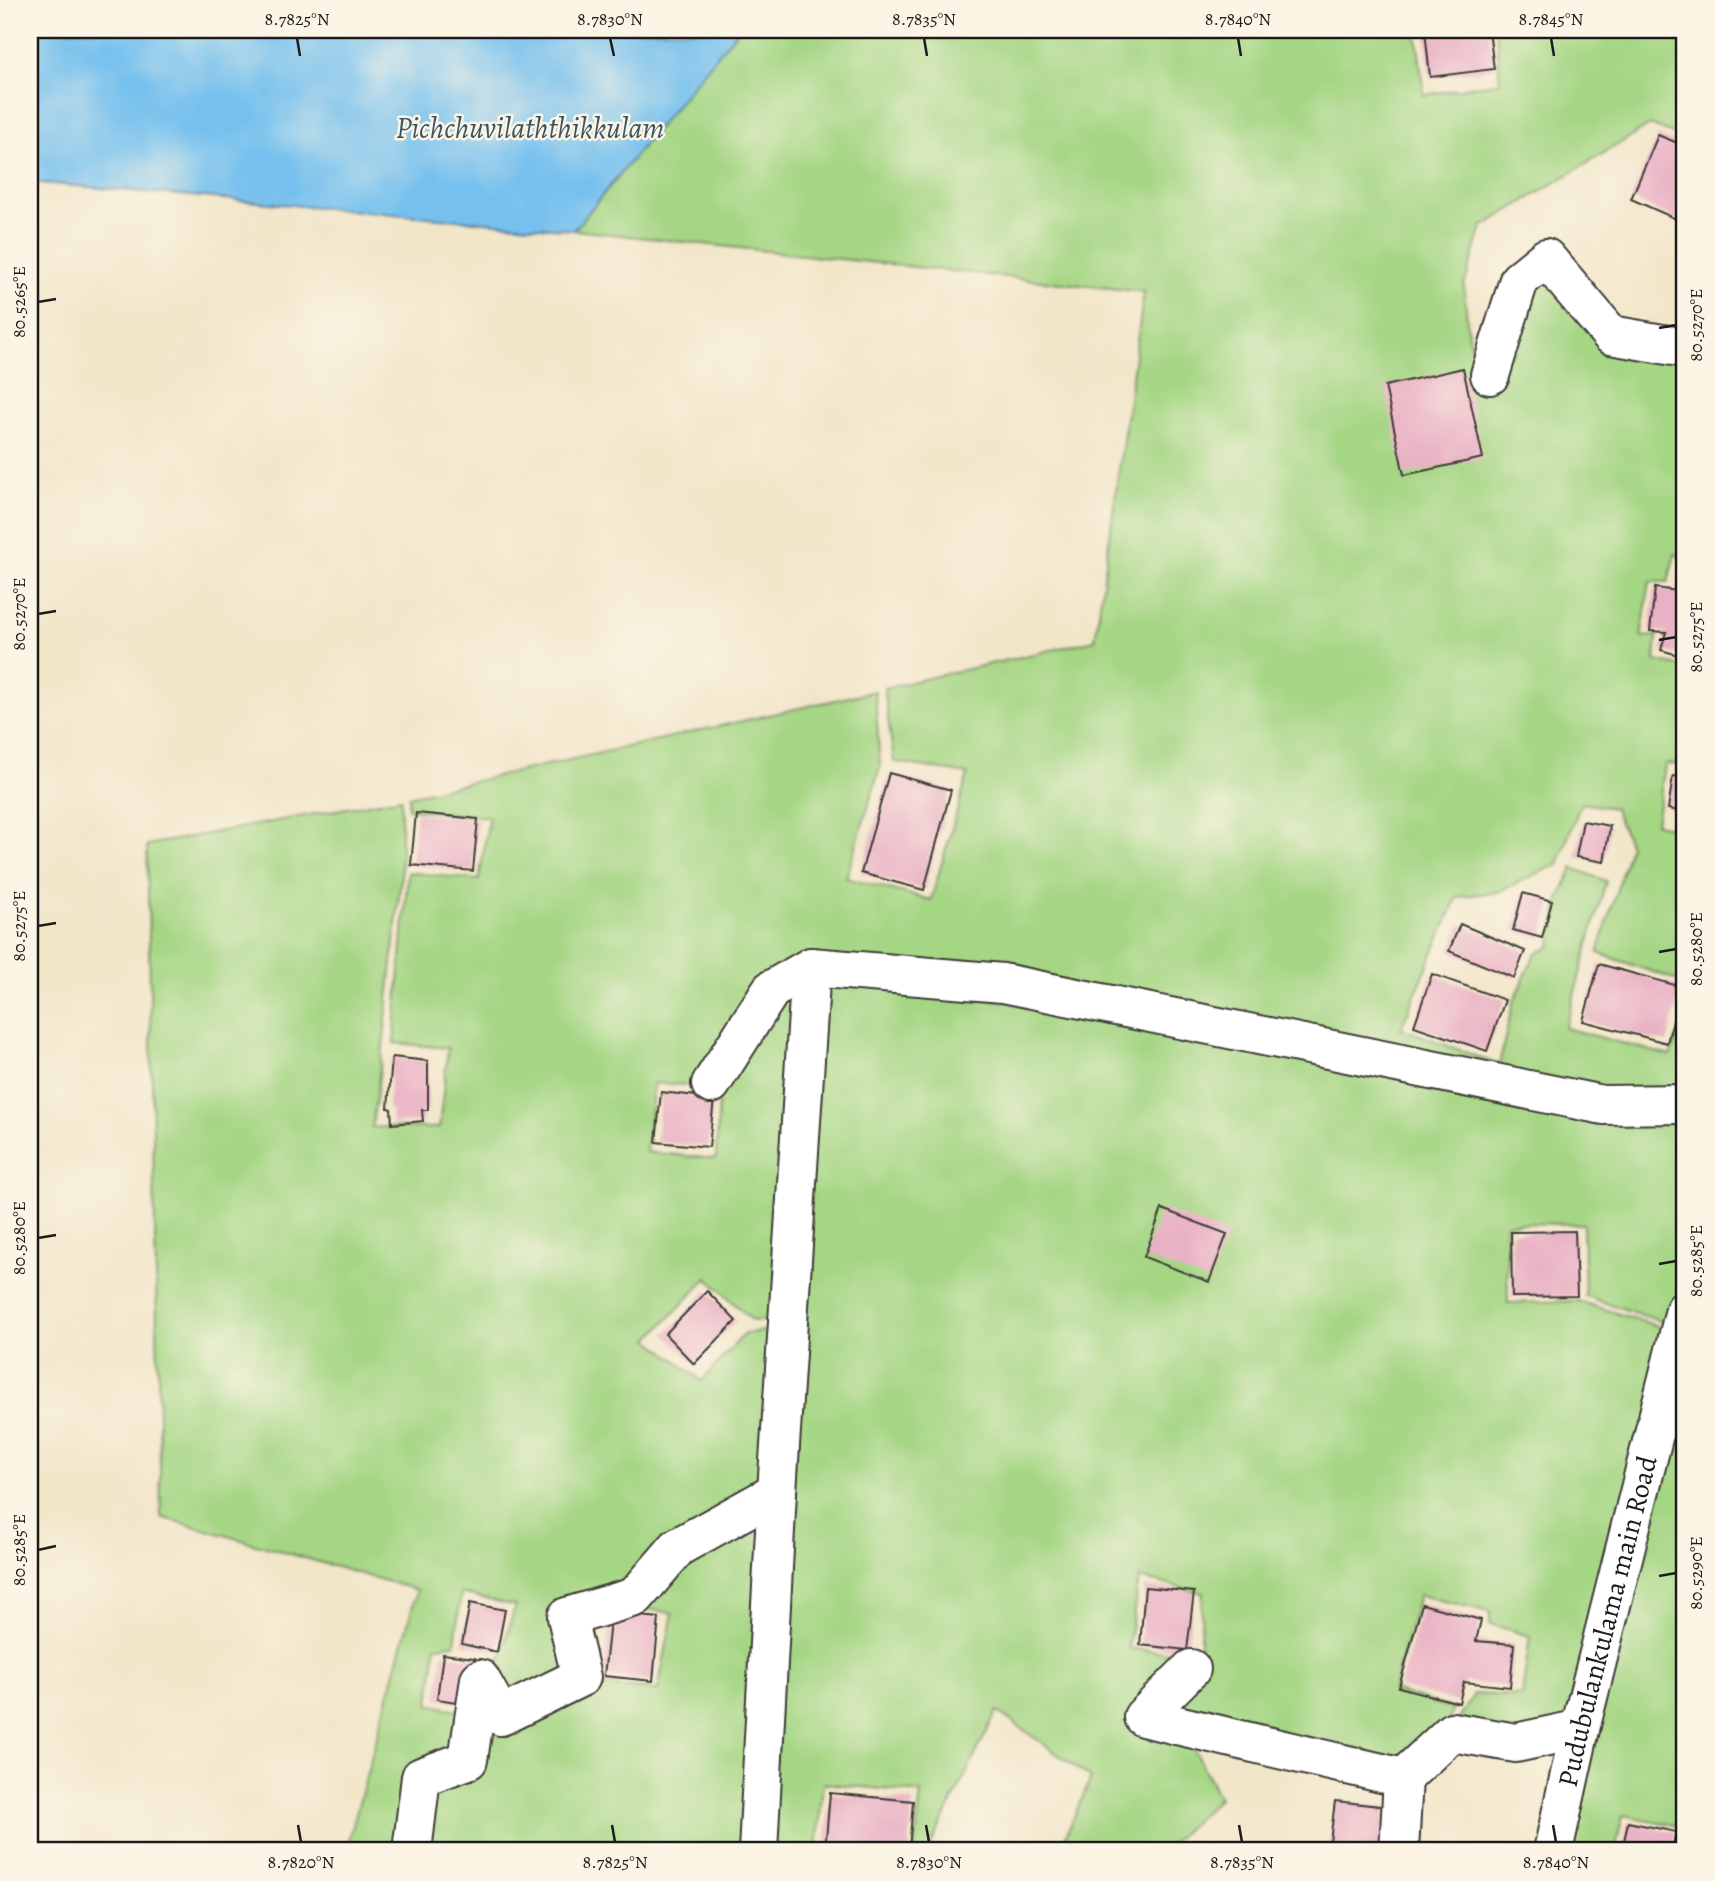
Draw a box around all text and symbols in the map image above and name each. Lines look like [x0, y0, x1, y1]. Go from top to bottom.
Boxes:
text: 8.7825°N [264, 7, 330, 31]
text: 8.7830°N [577, 7, 643, 31]
text: 8.7835°N [892, 7, 956, 31]
text: 8.7840°N [1205, 7, 1271, 31]
text: 8.7845°N [1519, 7, 1583, 31]
water label: Pichchuvilaththikkulam [396, 108, 664, 148]
text: 80.5265°E [7, 266, 31, 338]
text: 80.5270°E [1684, 288, 1708, 362]
text: 80.5270°E [7, 577, 31, 651]
text: 80.5275°E [1684, 601, 1708, 673]
text: 80.5275°E [7, 890, 31, 962]
text: 80.5280°E [1684, 912, 1708, 986]
text: 80.5280°E [7, 1201, 31, 1275]
text: 80.5285°E [1684, 1225, 1708, 1297]
street label: Pudubulankulama main Road [1549, 1451, 1667, 1791]
text: 80.5285°E [7, 1514, 31, 1586]
text: 80.5290°E [1684, 1536, 1708, 1610]
text: 8.7820°N [267, 1850, 335, 1874]
text: 8.7825°N [582, 1850, 648, 1874]
text: 8.7830°N [896, 1850, 962, 1874]
text: 8.7835°N [1210, 1850, 1274, 1874]
text: 8.7840°N [1523, 1850, 1589, 1874]

